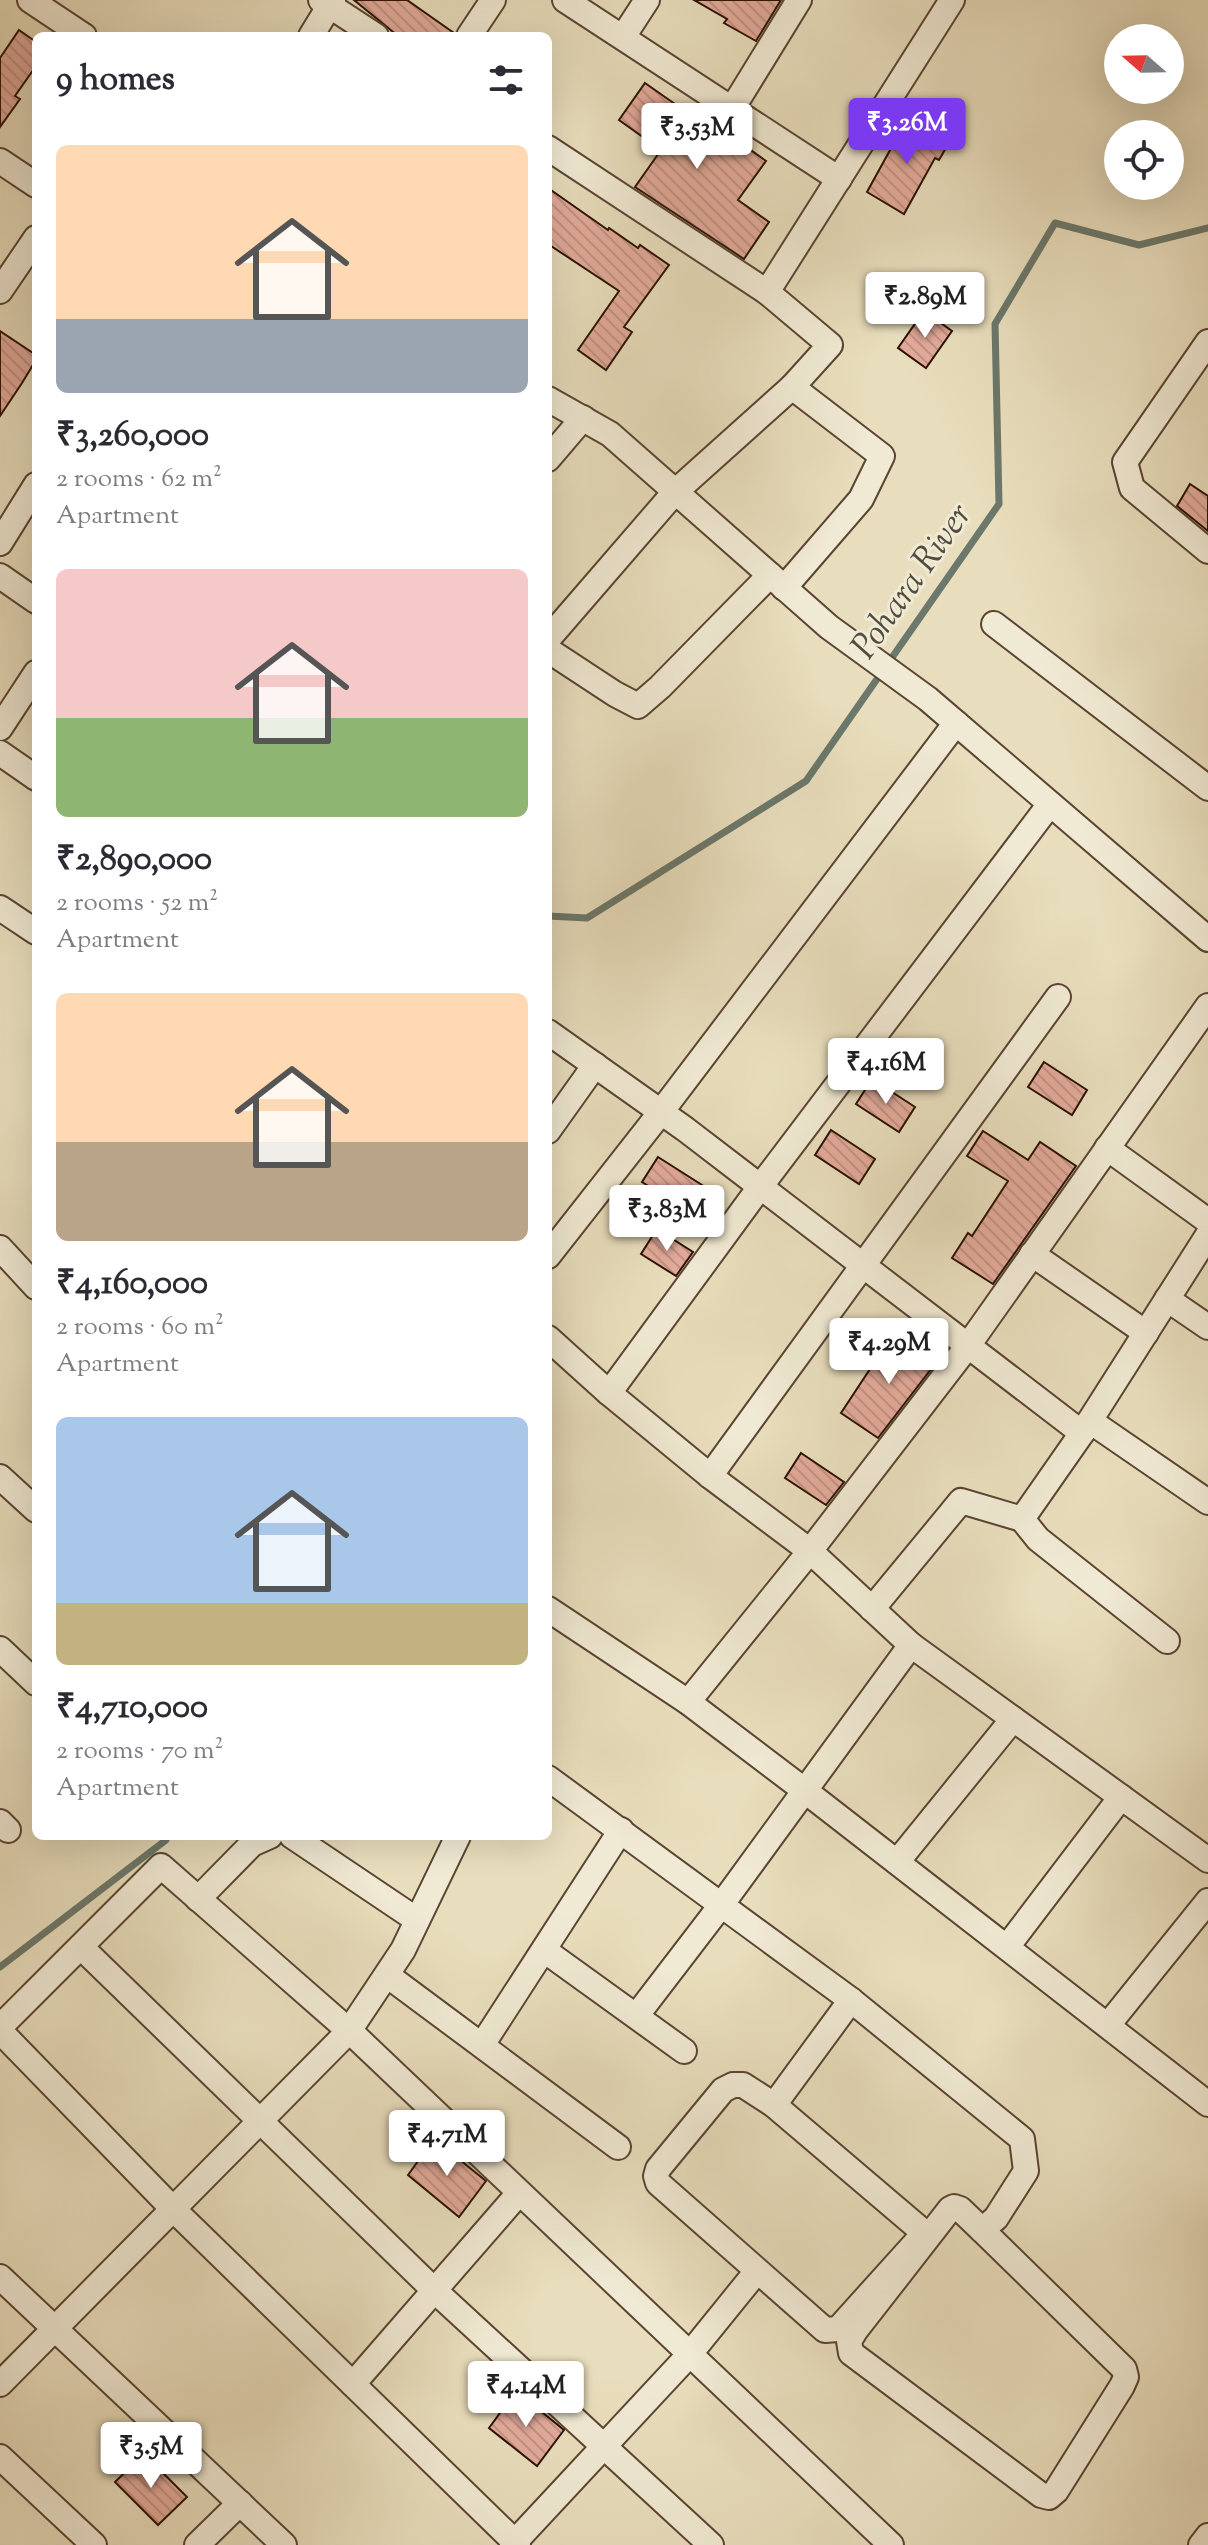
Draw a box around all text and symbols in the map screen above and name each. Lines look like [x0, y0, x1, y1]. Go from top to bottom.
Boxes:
north arrow [1104, 24, 1184, 104]
map controls [1104, 24, 1184, 200]
text: 9 homes [56, 56, 175, 105]
icon: filters [484, 58, 528, 102]
pin: ₹3.26M [842, 98, 972, 166]
pin: ₹3.53M [632, 103, 762, 171]
text: ₹3.26M [867, 105, 947, 142]
text: ₹3.53M [659, 110, 735, 147]
button: locate [1104, 120, 1184, 200]
icon: home [220, 197, 364, 341]
pin: ₹2.89M [860, 272, 990, 340]
text: ₹2.89M [883, 279, 967, 316]
text: ₹3,260,000 [56, 412, 209, 461]
text: 2 rooms · 62 m² [56, 461, 222, 498]
water label: Pohara River [840, 493, 986, 671]
text: Apartment [56, 498, 179, 535]
icon: home [220, 621, 364, 765]
text: ₹2,890,000 [56, 836, 212, 885]
text: 2 rooms · 52 m² [56, 885, 218, 922]
text: Apartment [56, 922, 179, 959]
pin: ₹4.16M [821, 1038, 951, 1106]
icon: home [220, 1045, 364, 1189]
text: ₹4.16M [846, 1045, 926, 1082]
pin: ₹3.83M [602, 1185, 732, 1253]
text: ₹3.83M [627, 1192, 707, 1229]
text: ₹4,160,000 [56, 1260, 208, 1309]
text: 2 rooms · 60 m² [56, 1309, 224, 1346]
pin: ₹4.29M [824, 1318, 954, 1386]
text: ₹4.29M [847, 1325, 931, 1362]
text: Apartment [56, 1346, 179, 1383]
icon: home [220, 1469, 364, 1613]
text: ₹4,710,000 [56, 1684, 208, 1733]
text: 2 rooms · 70 m² [56, 1733, 223, 1770]
text: Apartment [56, 1770, 179, 1807]
pin: ₹4.71M [382, 2110, 512, 2178]
text: ₹4.71M [407, 2117, 487, 2154]
pin: ₹4.14M [461, 2361, 591, 2429]
text: ₹4.14M [486, 2368, 566, 2405]
pin: ₹3.5M [95, 2422, 207, 2490]
text: ₹3.5M [119, 2429, 183, 2466]

